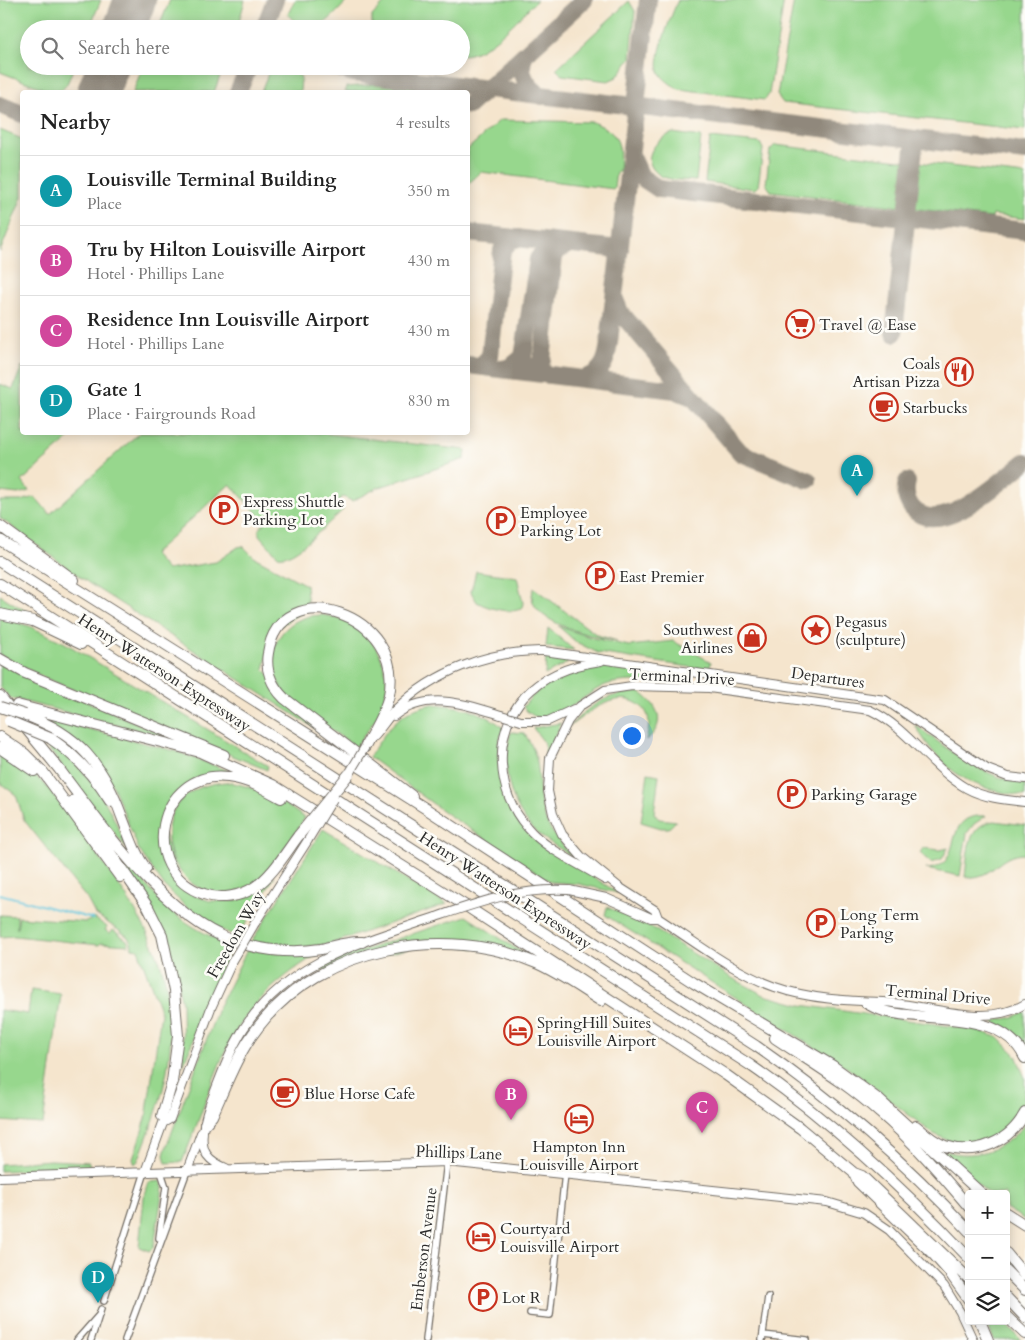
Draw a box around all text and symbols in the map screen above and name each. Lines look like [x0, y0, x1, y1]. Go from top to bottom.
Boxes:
search box [20, 20, 470, 75]
icon: search [38, 34, 66, 62]
text: Search here [78, 35, 170, 61]
text: Nearby [40, 108, 111, 137]
text: 4 results [396, 112, 450, 134]
text: Louisville Terminal Building [87, 167, 336, 193]
text: A [50, 180, 62, 202]
text: 350 m [408, 180, 450, 202]
text: Place [87, 193, 122, 215]
text: Tru by Hilton Louisville Airport [87, 237, 365, 263]
text: B [50, 250, 62, 272]
text: 430 m [408, 250, 450, 272]
text: Hotel · Phillips Lane [87, 263, 225, 285]
text: Residence Inn Louisville Airport [87, 307, 369, 333]
supermarket icon: Travel @ Ease [785, 309, 815, 339]
place label: Travel @ Ease [819, 314, 916, 336]
text: C [50, 320, 62, 342]
text: 430 m [408, 320, 450, 342]
text: Hotel · Phillips Lane [87, 333, 225, 355]
place label: Coals Artisan Pizza [852, 353, 940, 393]
restaurant icon: Coals Artisan Pizza [944, 357, 974, 387]
text: Gate 1 [87, 377, 143, 403]
text: D [49, 390, 63, 412]
text: 830 m [408, 390, 450, 412]
cafe icon: Starbucks [869, 392, 899, 422]
place label: Starbucks [903, 397, 967, 419]
text: Place · Fairgrounds Road [87, 403, 256, 425]
pin: A [841, 455, 873, 496]
place label: Express Shuttle Parking Lot [243, 491, 344, 531]
parking icon: Express Shuttle Parking Lot [209, 495, 239, 525]
place label: Employee Parking Lot [520, 502, 601, 542]
parking icon: Employee Parking Lot [486, 506, 516, 536]
parking icon: East Premier [585, 561, 615, 591]
place label: East Premier [619, 566, 704, 588]
street label: Henry Watterson Expressway [74, 609, 256, 737]
place label: Pegasus (sculpture) [835, 611, 906, 651]
place icon: Pegasus (sculpture) [801, 615, 831, 645]
place label: Southwest Airlines [663, 619, 733, 659]
shop icon: Southwest Airlines [737, 623, 767, 653]
street label: Departures [790, 662, 866, 694]
street label: Terminal Drive [628, 663, 735, 691]
your location [619, 723, 645, 749]
parking icon: Parking Garage [777, 779, 807, 809]
place label: Parking Garage [811, 784, 917, 806]
street label: Henry Watterson Expressway [415, 827, 597, 955]
street label: Freedom Way [202, 886, 270, 982]
place label: Long Term Parking [840, 904, 920, 944]
parking icon: Long Term Parking [806, 908, 836, 938]
street label: Terminal Drive [884, 979, 992, 1011]
place label: SpringHill Suites Louisville Airport [537, 1012, 656, 1052]
hotel icon: SpringHill Suites Louisville Airport [503, 1016, 533, 1046]
cafe icon: Blue Horse Cafe [270, 1078, 300, 1108]
pin: B [495, 1079, 527, 1120]
place label: Blue Horse Cafe [304, 1083, 415, 1105]
pin: C [686, 1092, 718, 1133]
hotel icon: Hampton Inn Louisville Airport [564, 1104, 594, 1134]
place label: Hampton Inn Louisville Airport [519, 1136, 639, 1176]
street label: Phillips Lane [415, 1140, 503, 1166]
street label: Emberson Avenue [405, 1186, 442, 1312]
map controls [965, 1190, 1010, 1325]
button: + [965, 1190, 1010, 1235]
place label: Courtyard Louisville Airport [500, 1218, 619, 1258]
hotel icon: Courtyard Louisville Airport [466, 1222, 496, 1252]
button: − [965, 1235, 1010, 1280]
pin: D [82, 1262, 114, 1303]
button: layers [965, 1280, 1010, 1325]
parking icon: Lot R [468, 1282, 498, 1312]
place label: Lot R [502, 1287, 541, 1309]

